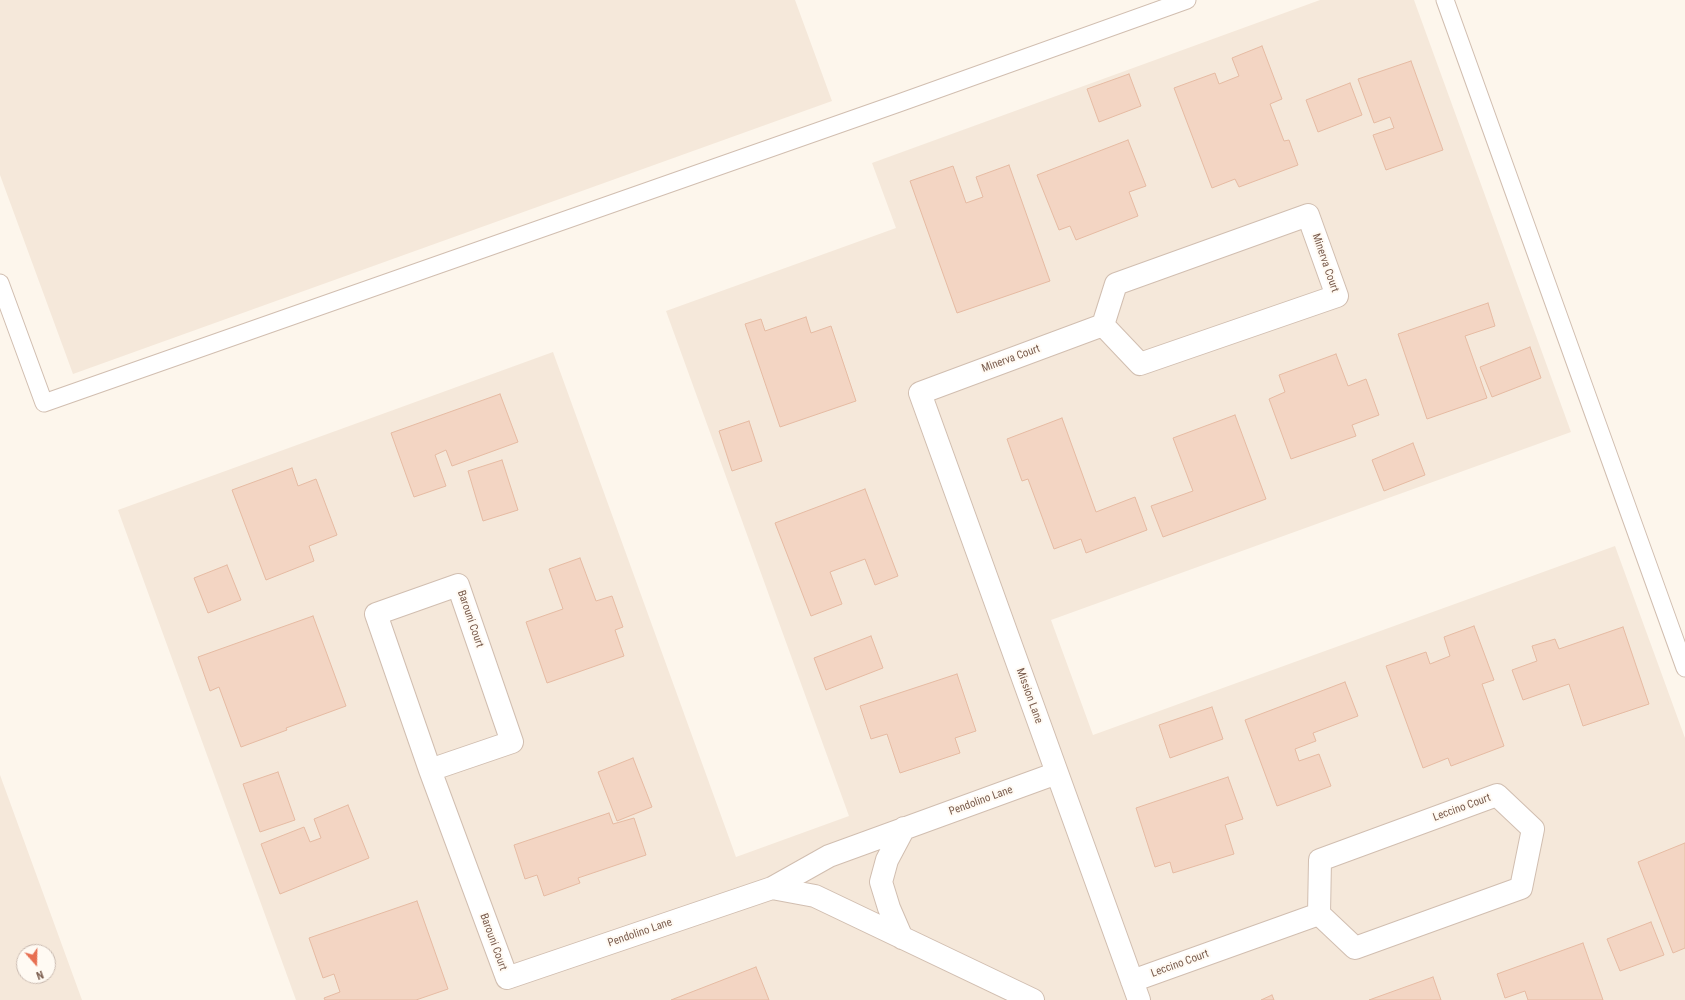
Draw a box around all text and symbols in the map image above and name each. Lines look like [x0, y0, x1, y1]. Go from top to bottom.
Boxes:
street label: Minerva Court [1309, 232, 1341, 294]
street label: Minerva Court [980, 342, 1042, 376]
street label: Barouni Court [454, 589, 486, 649]
street label: Mission Lane [1013, 667, 1045, 725]
street label: Pendolino Lane [947, 783, 1015, 819]
street label: Leccino Court [1431, 791, 1493, 825]
street label: Barouni Court [477, 912, 509, 972]
street label: Pendolino Lane [606, 916, 674, 950]
north arrow [16, 944, 56, 984]
street label: Leccino Court [1149, 947, 1211, 981]
text: N [35, 968, 45, 982]

